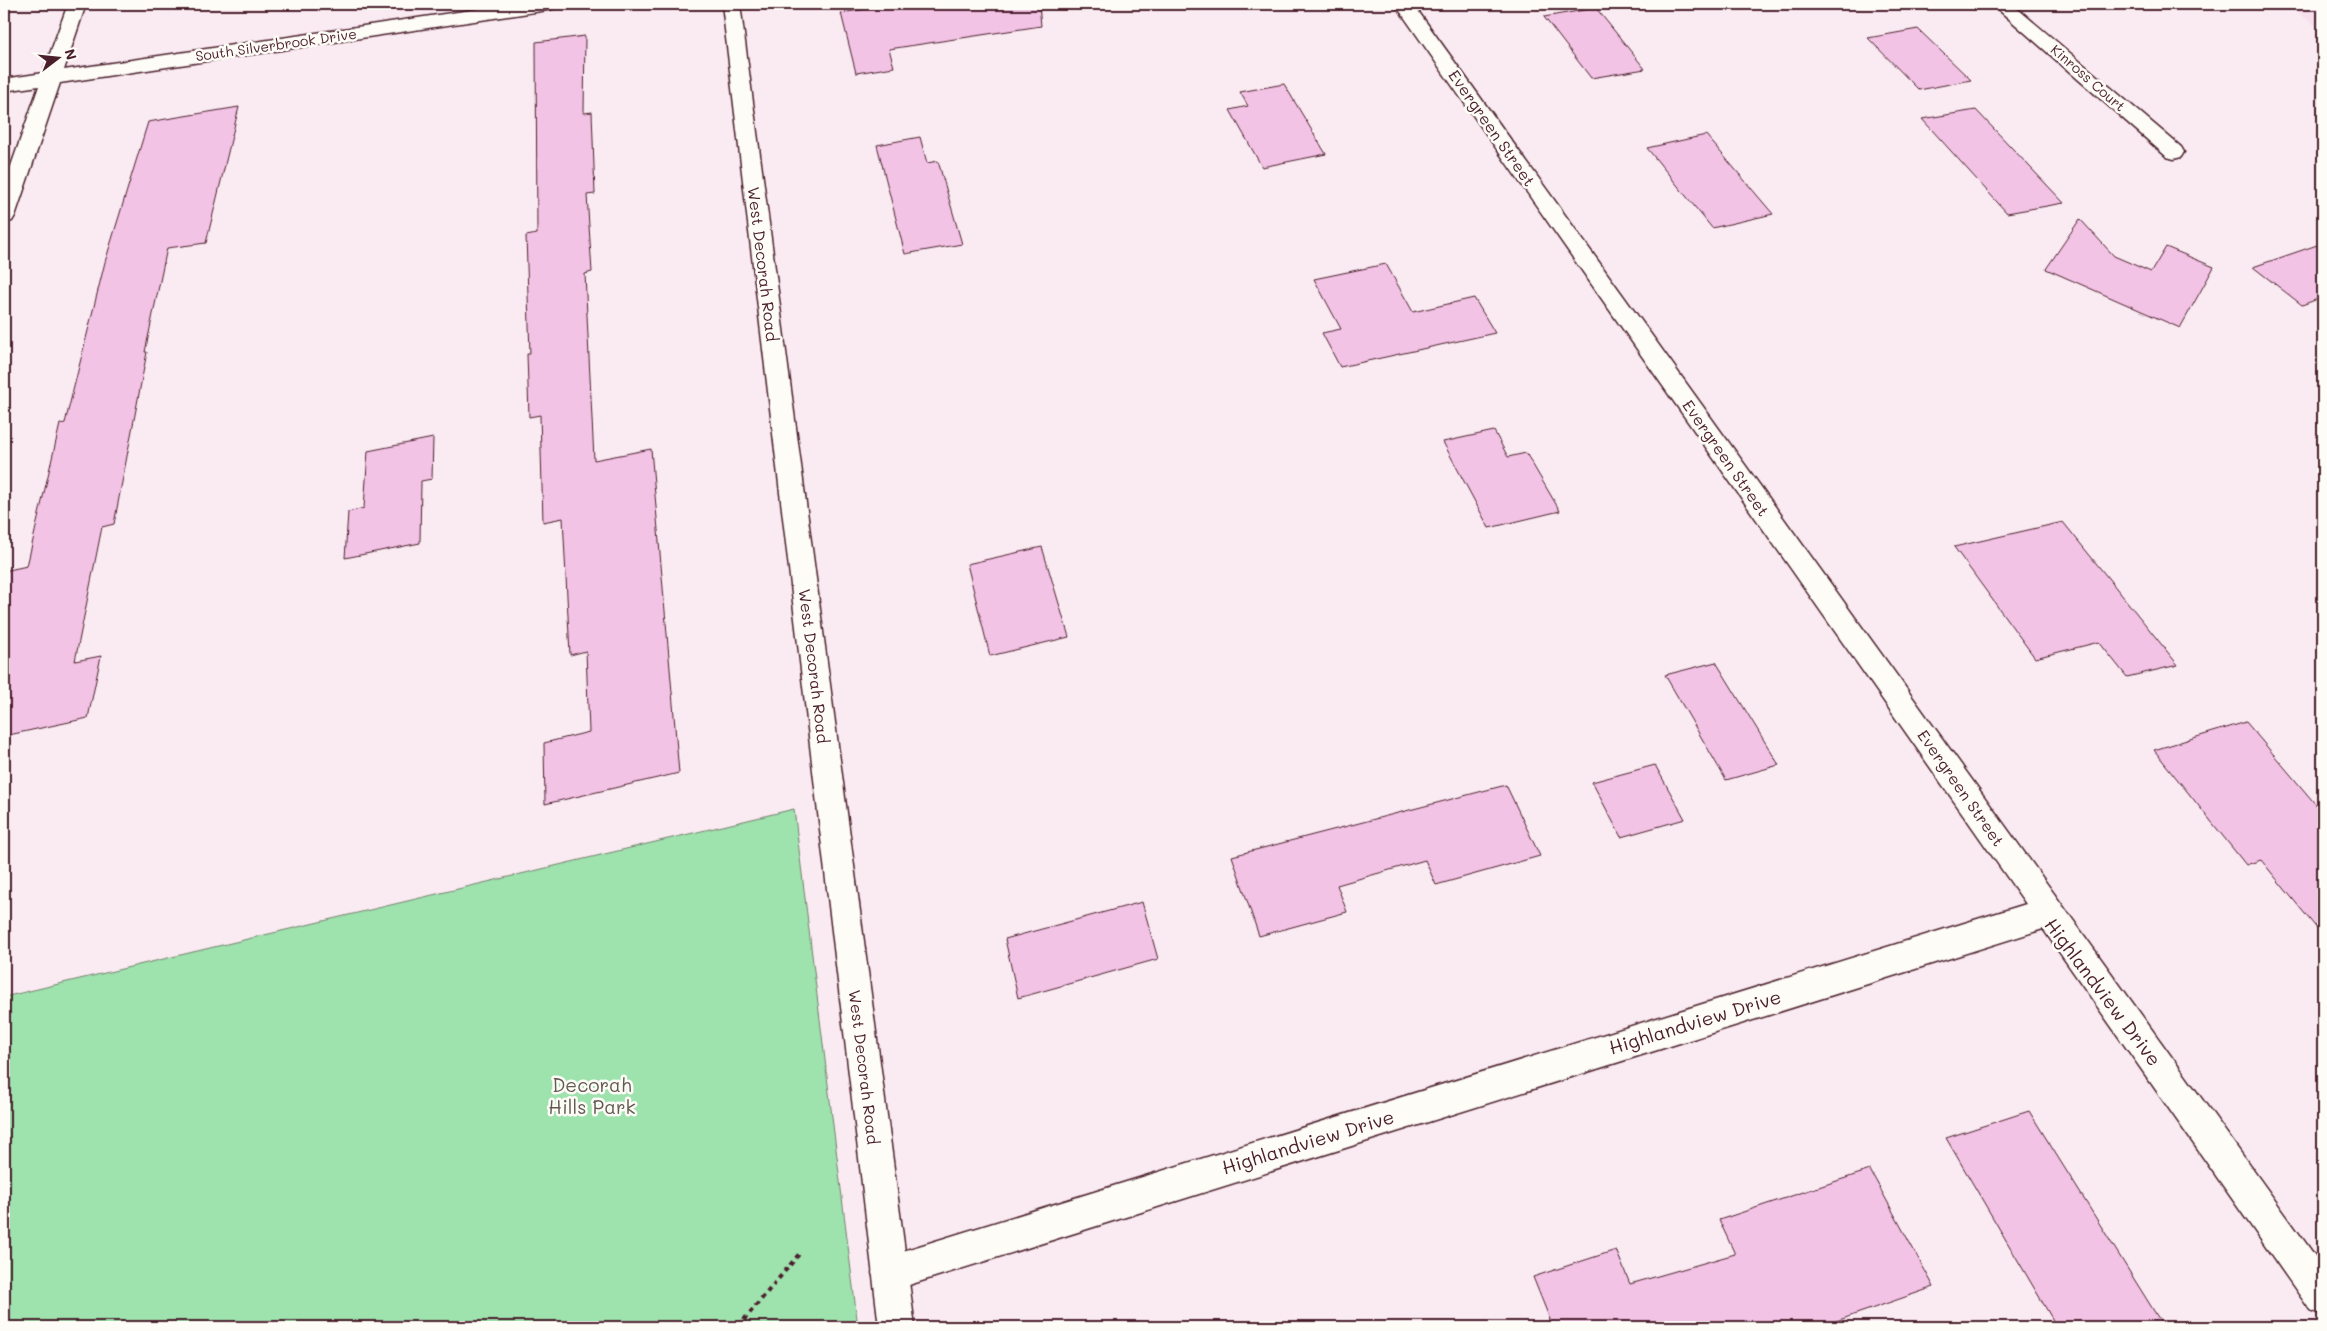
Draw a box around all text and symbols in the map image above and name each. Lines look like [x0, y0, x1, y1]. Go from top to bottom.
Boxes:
street label: South Silverbrook Drive [194, 24, 358, 65]
north arrow [32, 32, 82, 82]
street label: Kinross Court [2047, 40, 2130, 115]
text: N [60, 47, 82, 62]
street label: Evergreen Street [1444, 65, 1540, 190]
street label: West Decorah Road [744, 185, 783, 342]
street label: Evergreen Street [1678, 395, 1774, 520]
street label: West Decorah Road [795, 587, 834, 744]
street label: Evergreen Street [1913, 725, 2009, 850]
street label: Highlandview Drive [2040, 913, 2167, 1071]
street label: Highlandview Drive [1606, 983, 1784, 1060]
street label: West Decorah Road [845, 988, 884, 1145]
park label: Decorah Hills Park [548, 1072, 636, 1119]
street label: Highlandview Drive [1219, 1103, 1397, 1180]

